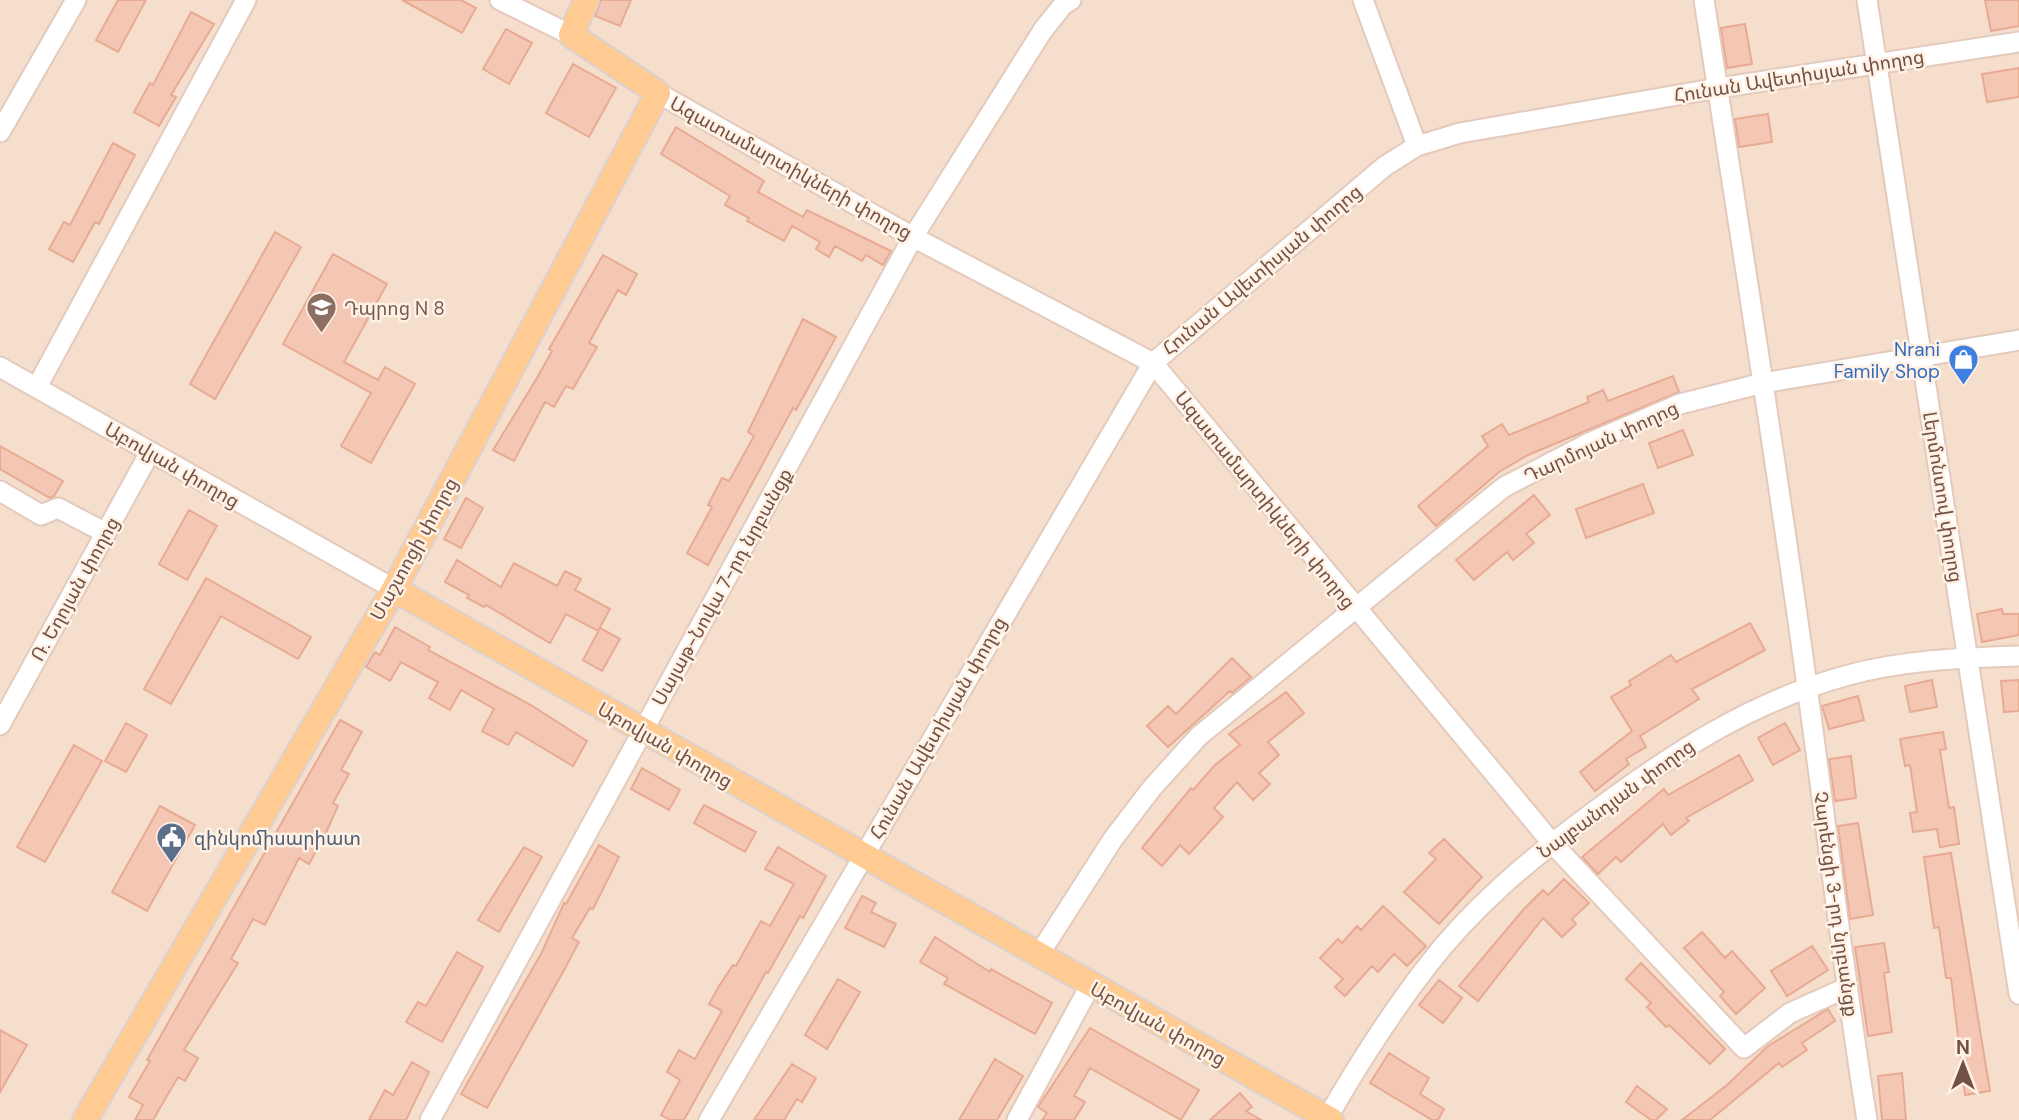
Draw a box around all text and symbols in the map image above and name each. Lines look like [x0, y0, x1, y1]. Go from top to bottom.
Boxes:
street label: Հունան Ավետիսյան փողոց [1672, 44, 1926, 108]
street label: Ազատամարտիկների փողոց [665, 91, 917, 245]
street label: Հունան Ավետիսյան փողոց [1157, 179, 1367, 361]
school or university icon: Դպրոց N 8 [304, 291, 338, 335]
place label: Դպրոց N 8 [344, 296, 445, 321]
place label: Nrani Family Shop [1834, 337, 1940, 384]
shop icon: Nrani Family Shop [1946, 343, 1980, 387]
street label: Ազատամարտիկների փողոց [1169, 386, 1361, 614]
street label: Դարմոյան փողոց [1520, 395, 1682, 489]
street label: Լերմոնտով փողոց [1917, 410, 1969, 584]
street label: Աբովյան փողոց [100, 416, 244, 514]
street label: Սայաթ-Նովա 7-րդ նրբանցք [646, 464, 798, 710]
street label: Մաշտոցի փողոց [364, 473, 464, 625]
street label: Ռ. Եղոյան փողոց [25, 512, 125, 666]
street label: Հունան Ավետիսյան փողոց [864, 612, 1012, 844]
street label: Աբովյան փողոց [593, 696, 737, 794]
street label: Նալբանդյան փողոց [1533, 734, 1699, 864]
street label: Չարենցի 3-րդ նրբանցք [1808, 790, 1864, 1018]
public building icon: զինկոմիսարիատ [154, 821, 188, 865]
place label: զինկոմիսարիատ [194, 826, 361, 851]
street label: Աբովյան փողոց [1085, 976, 1231, 1072]
north arrow [1928, 1029, 1998, 1099]
text: N [1956, 1035, 1970, 1060]

